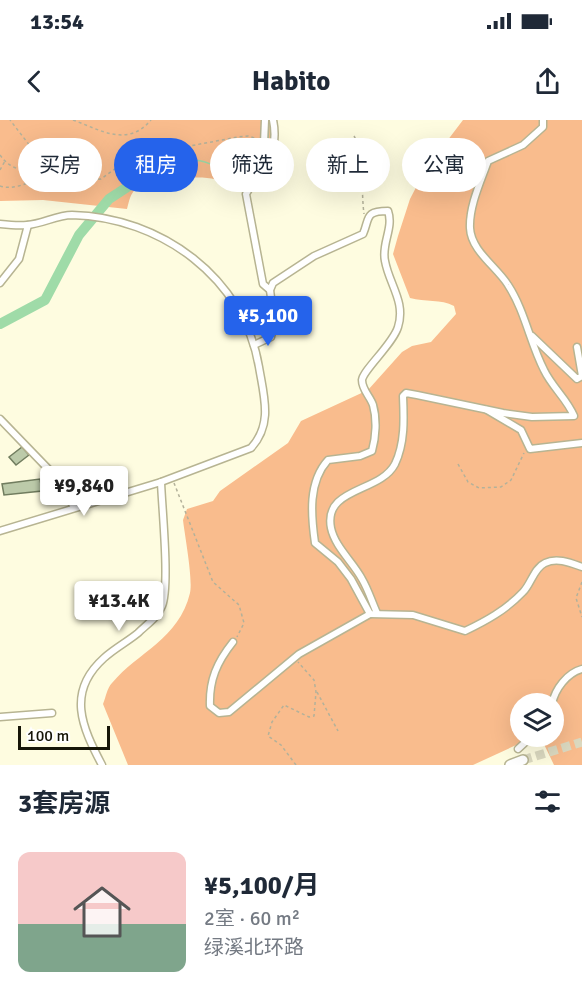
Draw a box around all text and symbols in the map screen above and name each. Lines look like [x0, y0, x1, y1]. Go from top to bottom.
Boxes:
text: 13:54 [30, 8, 84, 35]
icon: back [18, 65, 51, 98]
text: Habito [252, 65, 330, 98]
icon: share [531, 65, 564, 98]
chip: 买房 [18, 138, 102, 192]
chip: 租房 [114, 138, 198, 192]
chip: 筛选 [210, 138, 294, 192]
chip: 新上 [306, 138, 390, 192]
chip: 公寓 [402, 138, 486, 192]
pin: ¥5,100 [219, 296, 317, 347]
text: ¥5,100 [238, 303, 298, 328]
pin: ¥9,840 [35, 466, 133, 517]
text: ¥9,840 [54, 473, 114, 498]
pin: ¥13.4K [70, 581, 168, 632]
text: ¥13.4K [88, 588, 150, 613]
map controls [510, 693, 564, 747]
button: layers [510, 693, 564, 747]
scale bar [18, 723, 110, 750]
text: 100 m [27, 726, 69, 746]
icon: filters [531, 785, 564, 818]
text: 3套房源 [18, 788, 110, 820]
text: ¥5,100/月 [204, 870, 320, 902]
icon: home [66, 876, 138, 948]
text: 2室 · 60 m² [204, 906, 300, 931]
text: 绿溪北环路 [204, 935, 304, 960]

